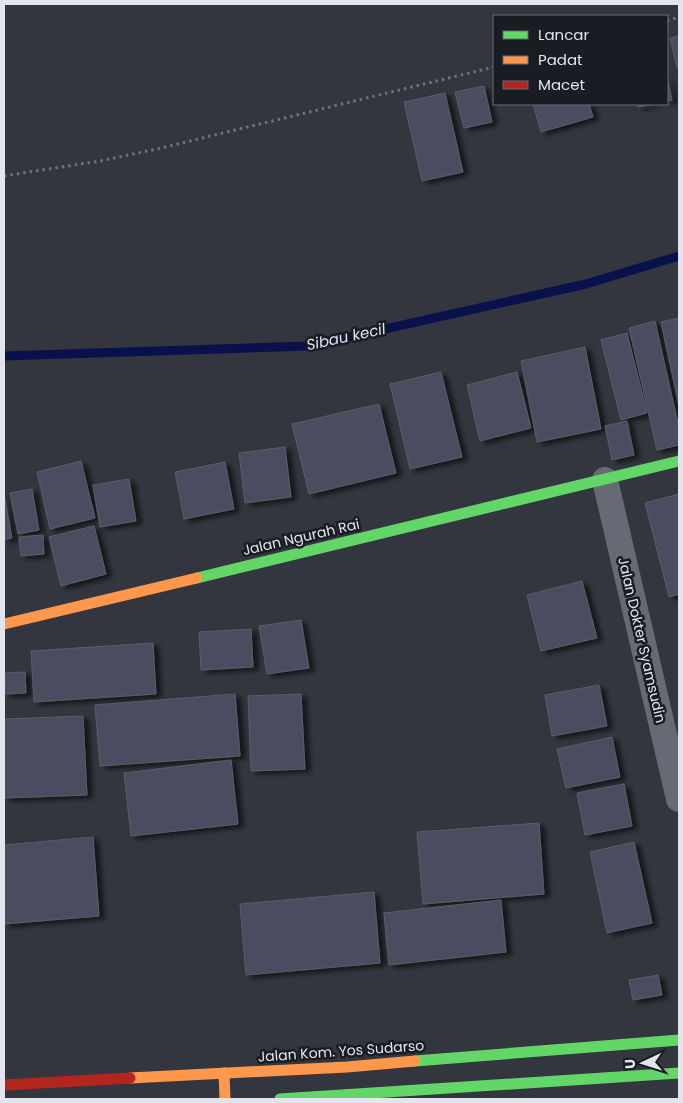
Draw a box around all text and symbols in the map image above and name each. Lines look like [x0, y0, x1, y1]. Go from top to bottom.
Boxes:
legend [493, 15, 668, 105]
text: Lancar [538, 24, 589, 45]
text: Padat [538, 49, 583, 70]
text: Macet [538, 74, 585, 95]
water label: Sibau kecil [304, 318, 388, 355]
street label: Jalan Ngurah Rai [241, 514, 361, 560]
street label: Jalan Dokter Syamsudin [613, 555, 671, 725]
street label: Jalan Kom. Yos Sudarso [257, 1035, 425, 1067]
north arrow [618, 1038, 668, 1088]
text: U [620, 1058, 640, 1070]

